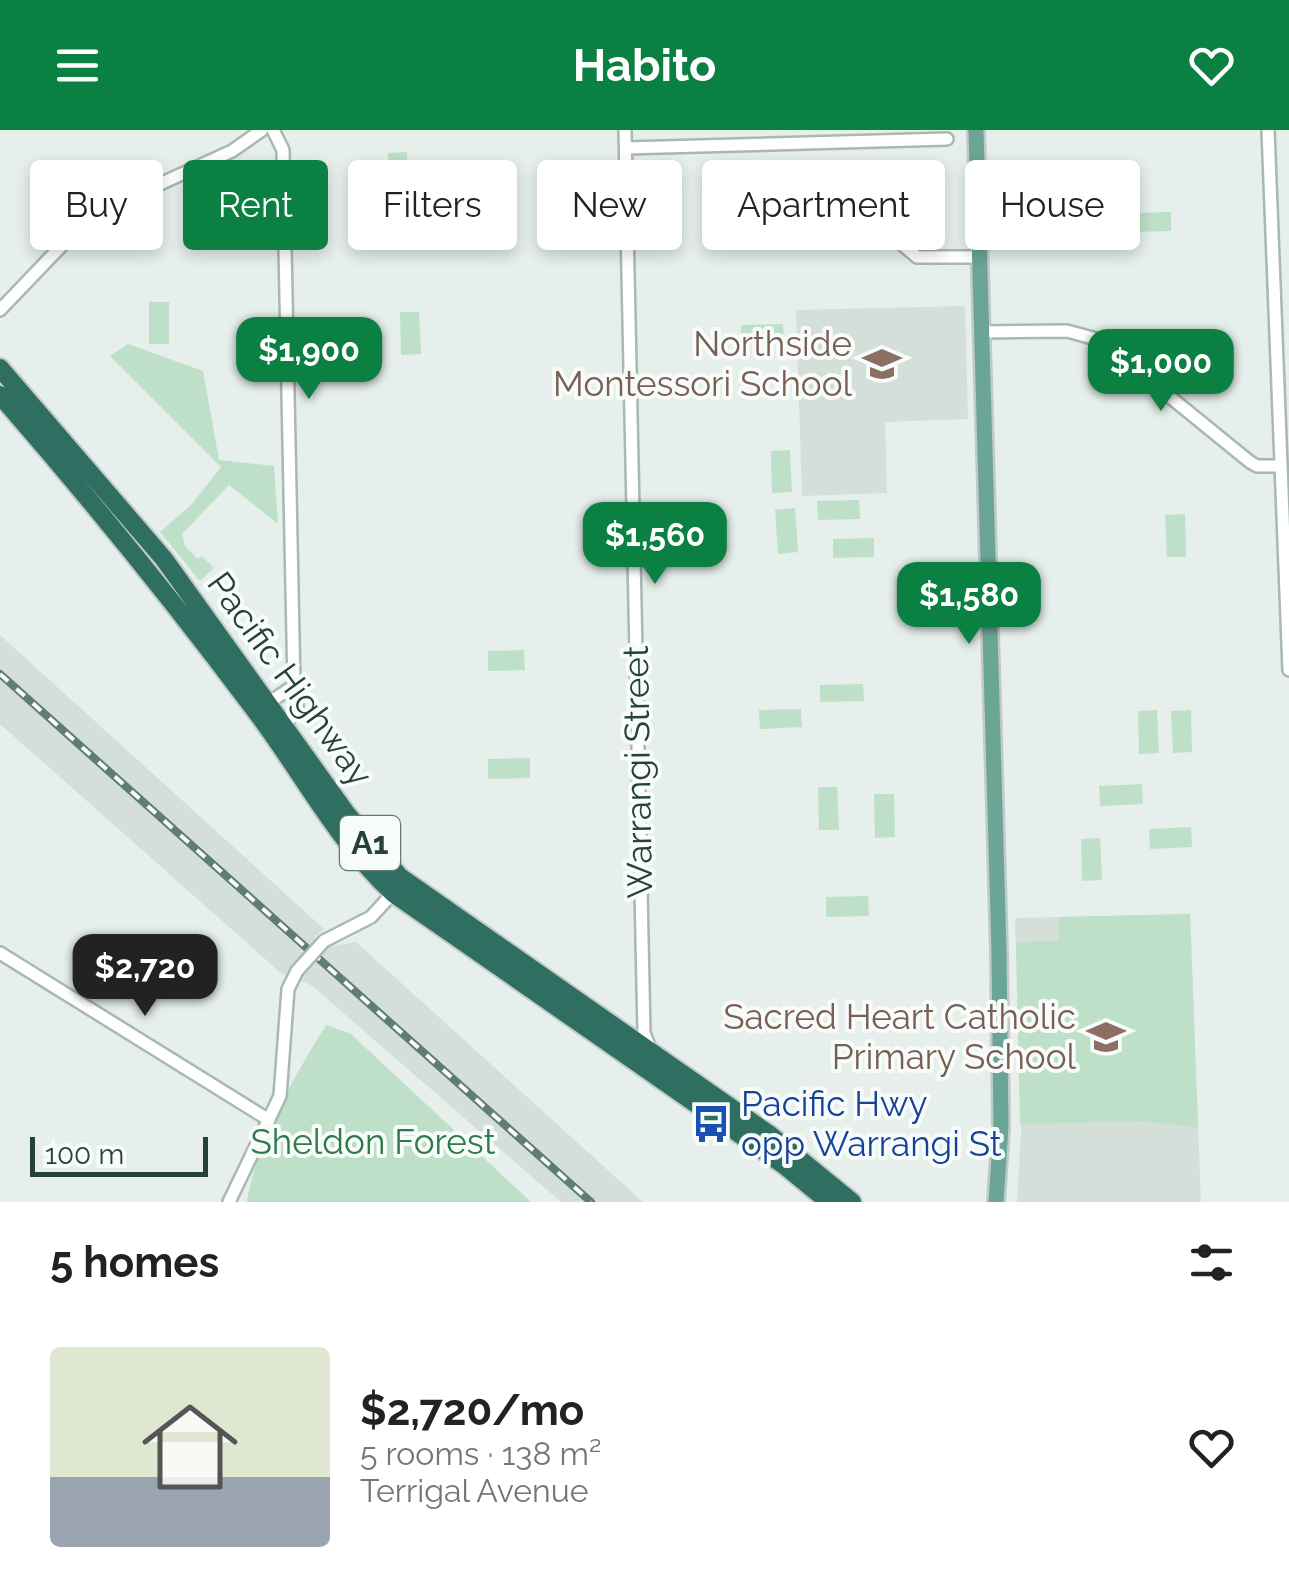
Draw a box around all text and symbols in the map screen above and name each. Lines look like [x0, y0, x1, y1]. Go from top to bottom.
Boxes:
icon: menu [50, 38, 105, 93]
icon: heart [1184, 38, 1239, 93]
text: Habito [573, 39, 716, 92]
chip: Buy [30, 160, 163, 250]
chip: Rent [183, 160, 328, 250]
chip: Filters [348, 160, 517, 250]
chip: New [537, 160, 682, 250]
chip: Apartment [702, 160, 945, 250]
chip: House [965, 160, 1140, 250]
pin: $1,900 [228, 317, 390, 402]
place label: Northside Montessori School [553, 323, 852, 404]
pin: $1,000 [1080, 329, 1242, 414]
text: $1,900 [258, 331, 360, 368]
school or university icon: Northside Montessori School [861, 343, 903, 385]
text: $1,000 [1110, 343, 1212, 380]
pin: $1,560 [574, 502, 736, 587]
text: $1,560 [605, 516, 705, 553]
pin: $1,580 [888, 562, 1050, 647]
street label: Pacific Highway [199, 564, 382, 793]
text: $1,580 [919, 576, 1019, 613]
street label: Warrangi Street [615, 645, 660, 899]
road number: A1 [340, 816, 400, 870]
pin: $2,720 [64, 934, 226, 1019]
text: $2,720 [95, 948, 195, 985]
place label: Sacred Heart Catholic Primary School [723, 996, 1076, 1077]
school or university icon: Sacred Heart Catholic Primary School [1085, 1016, 1127, 1058]
place label: Pacific Hwy opp Warrangi St [741, 1083, 1002, 1164]
bus stop icon: Pacific Hwy opp Warrangi St [690, 1103, 732, 1145]
park label: Sheldon Forest [251, 1121, 496, 1162]
scale bar [30, 1132, 208, 1176]
text: 100 m [45, 1138, 124, 1171]
icon: filters [1184, 1235, 1239, 1290]
text: 5 homes [50, 1238, 219, 1287]
text: $2,720/mo [360, 1386, 584, 1435]
icon: home [130, 1387, 250, 1507]
icon: heart [1184, 1420, 1239, 1475]
text: 5 rooms · 138 m² [360, 1435, 601, 1472]
text: Terrigal Avenue [360, 1472, 589, 1509]

